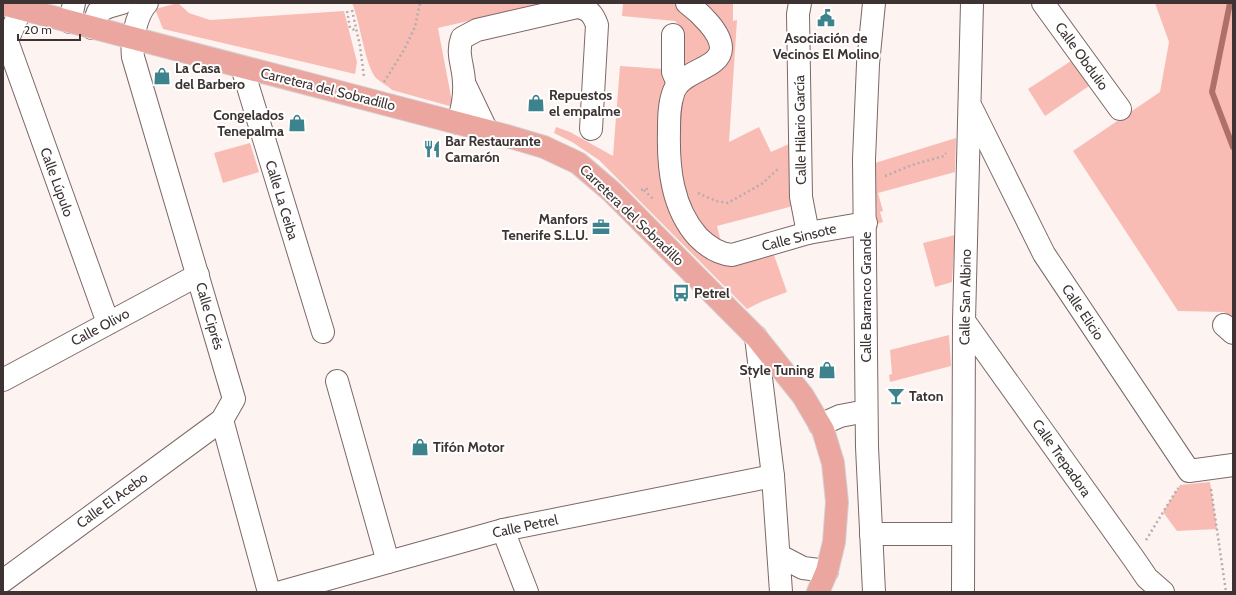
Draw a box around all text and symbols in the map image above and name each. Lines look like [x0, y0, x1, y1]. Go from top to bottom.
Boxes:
public building icon: Asociación de Vecinos El Molino [816, 8, 836, 28]
scale bar [18, 16, 80, 42]
street label: Calle Obdulio [1051, 18, 1113, 94]
text: 20 m [24, 22, 52, 37]
place label: Asociación de Vecinos El Molino [773, 29, 879, 63]
place label: La Casa del Barbero [175, 59, 245, 93]
street label: Carretera del Sobradillo [259, 64, 398, 115]
shop icon: La Casa del Barbero [152, 66, 172, 86]
street label: Calle Hilario García [790, 75, 810, 185]
place label: Repuestos el empalme [549, 86, 620, 120]
shop icon: Repuestos el empalme [526, 93, 546, 113]
place label: Congelados Tenepalma [213, 106, 284, 140]
shop icon: Congelados Tenepalma [287, 113, 307, 133]
place label: Bar Restaurante Camarón [445, 132, 541, 166]
restaurant icon: Bar Restaurante Camarón [422, 139, 442, 159]
street label: Calle Lúpulo [36, 145, 78, 219]
street label: Calle La Ceiba [261, 158, 303, 242]
street label: Carretera del Sobradillo [576, 161, 688, 270]
place label: Manfors Tenerife S.L.U. [502, 210, 588, 244]
office icon: Manfors Tenerife S.L.U. [591, 217, 611, 237]
street label: Calle Sinsote [760, 219, 838, 255]
street label: Calle Barranco Grande [857, 232, 875, 362]
street label: Calle San Albino [955, 248, 975, 345]
street label: Calle Ciprés [192, 280, 228, 352]
street label: Calle Elicio [1058, 281, 1108, 343]
bus stop icon: Petrel [671, 283, 691, 303]
place label: Petrel [694, 284, 730, 302]
street label: Calle Olivo [68, 304, 133, 350]
shop icon: Style Tuning [817, 360, 837, 380]
place label: Style Tuning [740, 361, 814, 379]
bar icon: Taton [886, 386, 906, 406]
place label: Taton [909, 387, 943, 405]
street label: Calle Trepadora [1029, 416, 1096, 501]
shop icon: Tifón Motor [410, 437, 430, 457]
place label: Tifón Motor [433, 438, 505, 456]
street label: Calle El Acebo [73, 468, 151, 532]
street label: Calle Petrel [491, 510, 560, 542]

